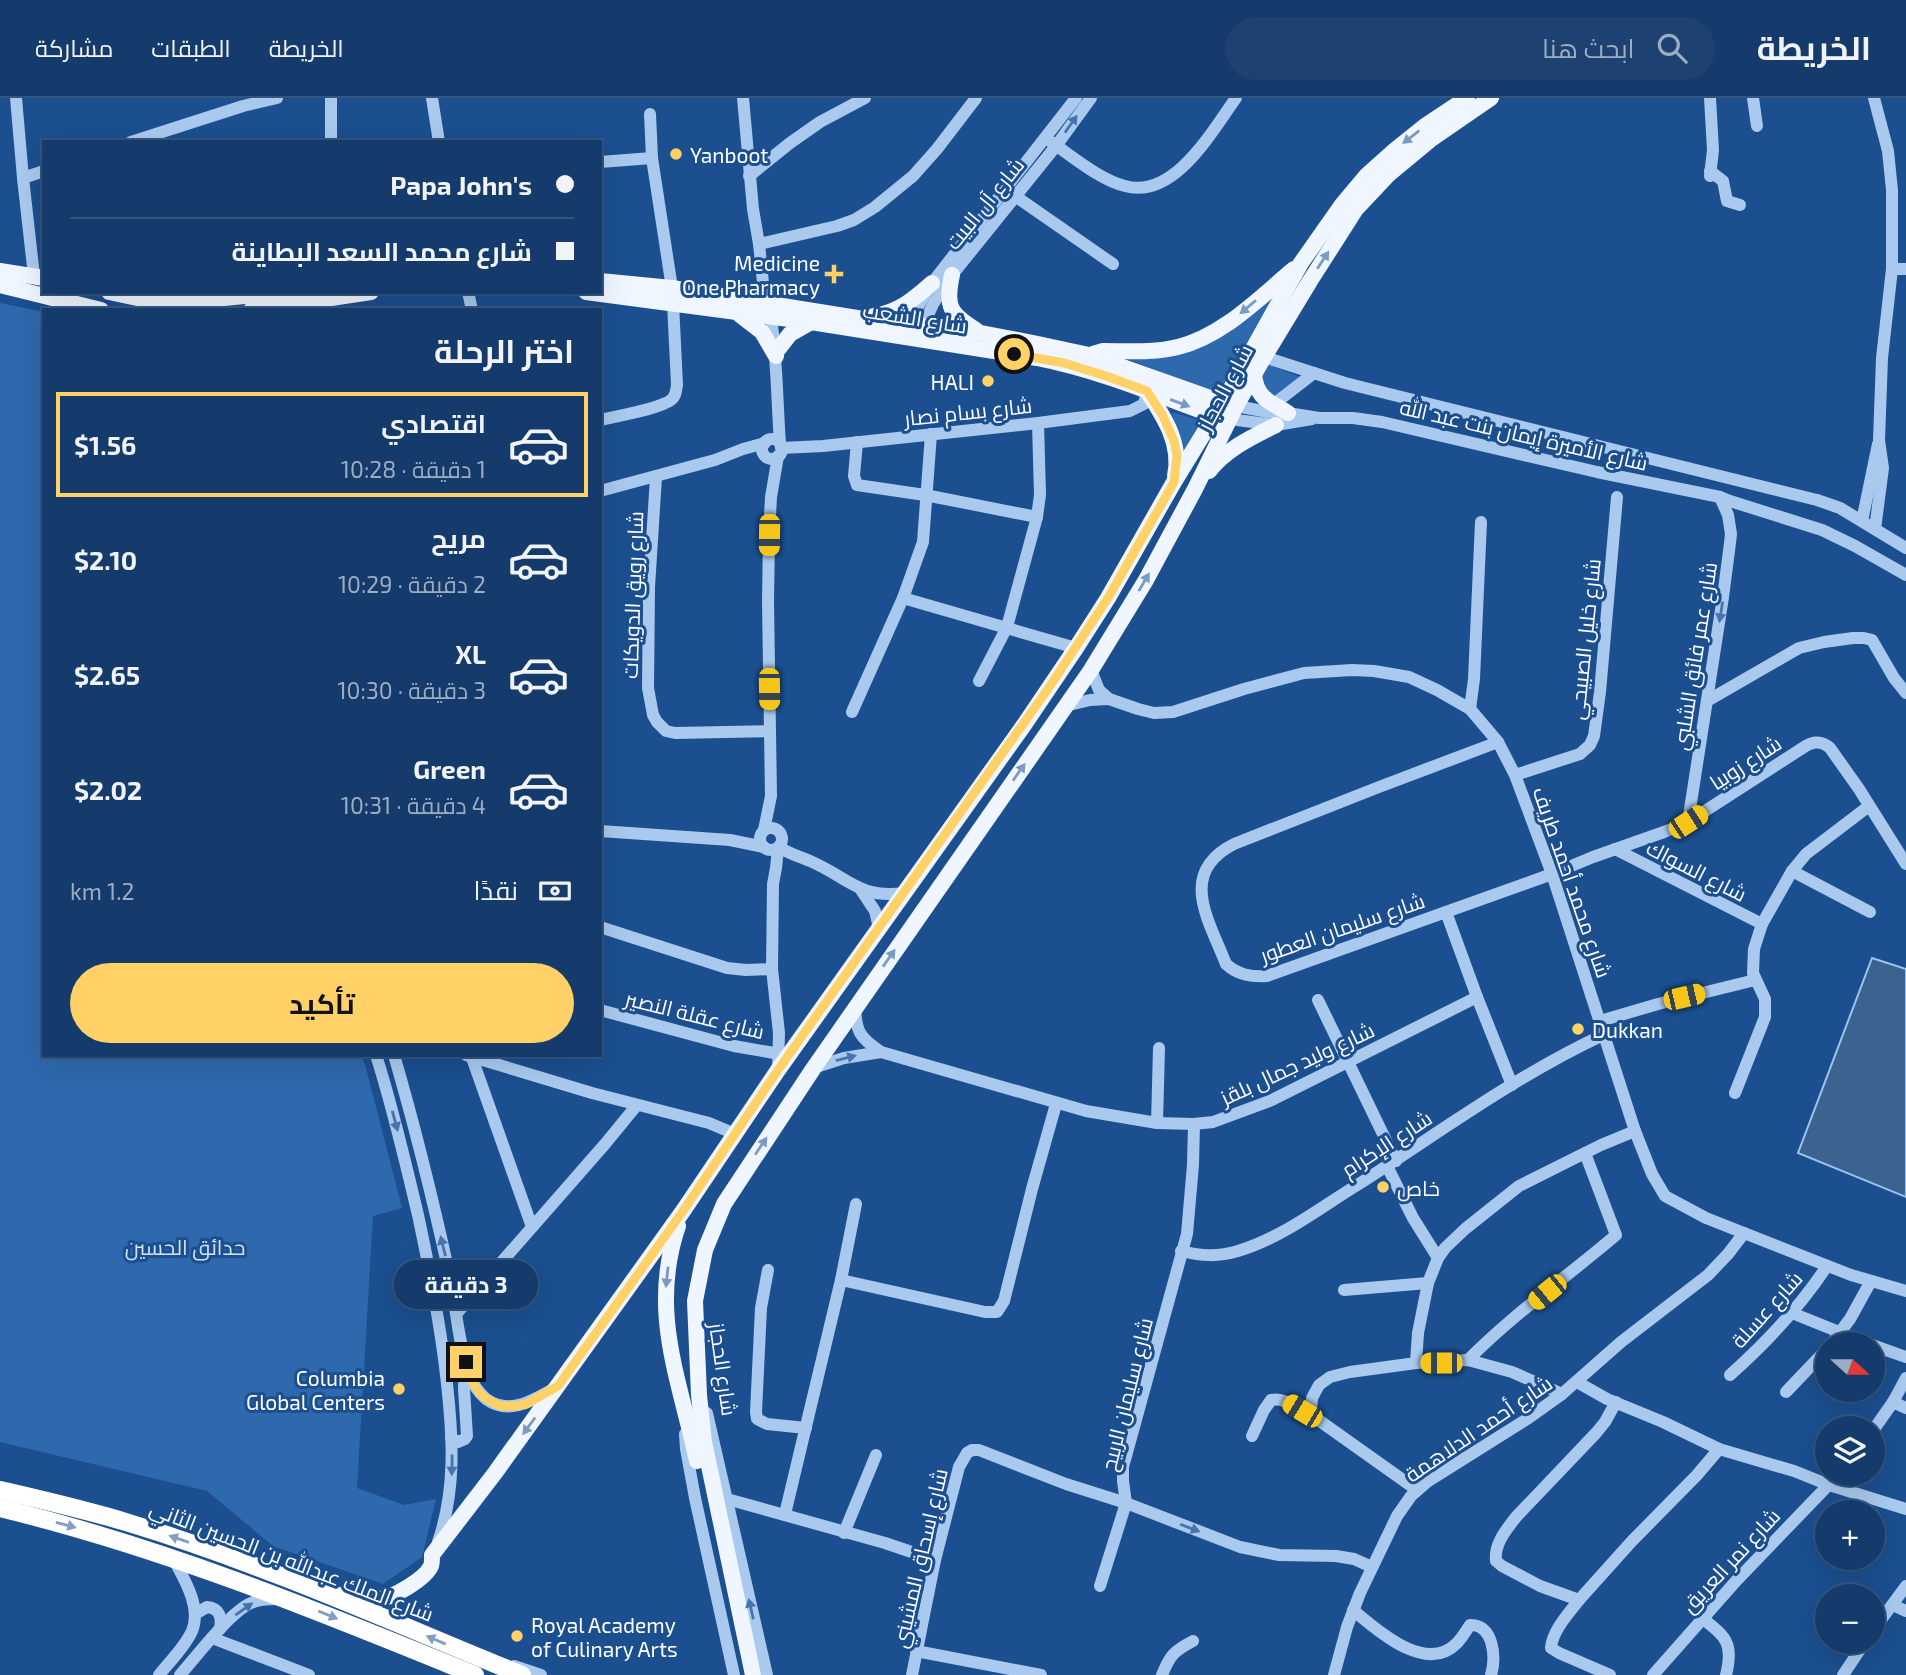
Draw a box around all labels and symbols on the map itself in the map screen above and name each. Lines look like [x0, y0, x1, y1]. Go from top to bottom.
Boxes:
one-way arrow [1064, 115, 1078, 133]
one-way arrow [1402, 130, 1420, 145]
place label: Yanboot [690, 142, 768, 167]
marker: Yanboot [668, 146, 684, 162]
street label: شارع آل البيت [939, 152, 1031, 256]
place label: Medicine One Pharmacy [682, 250, 820, 299]
one-way arrow [1317, 250, 1330, 270]
marker: Medicine One Pharmacy [826, 266, 842, 282]
street label: شارع الشعب [861, 296, 969, 341]
one-way arrow [1240, 299, 1257, 314]
route start [998, 338, 1030, 370]
street label: شارع الحجاز [1190, 340, 1260, 437]
place label: HALI [931, 369, 974, 394]
marker: HALI [980, 373, 996, 389]
street label: شارع بسام نصار [902, 392, 1033, 433]
street label: شارع الأميرة إيمان بنت عبد الله [1397, 393, 1650, 478]
one-way arrow [1169, 398, 1190, 409]
street label: شارع رويق الدويكات [617, 511, 650, 679]
car [759, 514, 780, 556]
street label: شارع خليل الصبيحي [1563, 557, 1610, 721]
street label: شارع عمر فائق الشلبي [1667, 560, 1726, 753]
one-way arrow [1138, 572, 1150, 592]
one-way arrow [1715, 601, 1726, 623]
car [759, 668, 780, 710]
street label: شارع زوبيا [1705, 730, 1787, 797]
one-way arrow [1012, 763, 1026, 781]
street label: شارع محمد أحمد طريف [1526, 783, 1617, 982]
car [1665, 802, 1712, 842]
street label: شارع السواك [1641, 834, 1751, 909]
street label: شارع سليمان العطور [1255, 887, 1429, 970]
one-way arrow [882, 949, 895, 968]
car [1662, 982, 1707, 1012]
street label: شارع عقلة النصير [621, 984, 767, 1046]
street label: شارع وليد جمال بلقز [1215, 1016, 1379, 1113]
place label: Dukkan [1592, 1017, 1663, 1042]
marker: Dukkan [1570, 1021, 1586, 1037]
one-way arrow [835, 1052, 857, 1063]
street label: شارع الإكرام [1336, 1105, 1438, 1184]
one-way arrow [390, 1111, 400, 1132]
one-way arrow [754, 1137, 767, 1156]
place label: خاص [1397, 1175, 1440, 1202]
marker: خاص [1375, 1179, 1391, 1195]
park label: حدائق الحسين [125, 1234, 245, 1261]
one-way arrow [437, 1235, 448, 1257]
callout: 3 دقيقة [394, 1260, 538, 1310]
one-way arrow [661, 1266, 672, 1288]
street label: شارع عسلة [1725, 1266, 1809, 1354]
car [1525, 1271, 1570, 1313]
street label: شارع سليمان الربيح [1095, 1315, 1160, 1474]
street label: شارع الحجاز [702, 1320, 743, 1418]
north arrow [1815, 1332, 1885, 1402]
route end [450, 1346, 482, 1378]
car [1421, 1353, 1463, 1374]
place label: Columbia Global Centers [246, 1365, 385, 1414]
street label: شارع أحمد الدلاهمة [1400, 1370, 1558, 1489]
marker: Columbia Global Centers [391, 1381, 407, 1397]
car [1279, 1391, 1326, 1431]
one-way arrow [522, 1417, 536, 1435]
one-way arrow [446, 1454, 458, 1476]
street label: شارع إسحاق المشيني [886, 1466, 957, 1651]
street label: شارع الملك عبدالله بن الحسين الثاني [145, 1494, 438, 1630]
street label: شارع نمر العريق [1675, 1503, 1787, 1619]
one-way arrow [55, 1520, 77, 1531]
one-way arrow [1180, 1522, 1201, 1533]
one-way arrow [168, 1534, 189, 1545]
one-way arrow [746, 1597, 757, 1619]
one-way arrow [235, 1602, 254, 1616]
one-way arrow [317, 1609, 338, 1620]
place label: Royal Academy of Culinary Arts [531, 1612, 678, 1661]
marker: Royal Academy of Culinary Arts [509, 1628, 525, 1644]
one-way arrow [425, 1634, 446, 1645]

